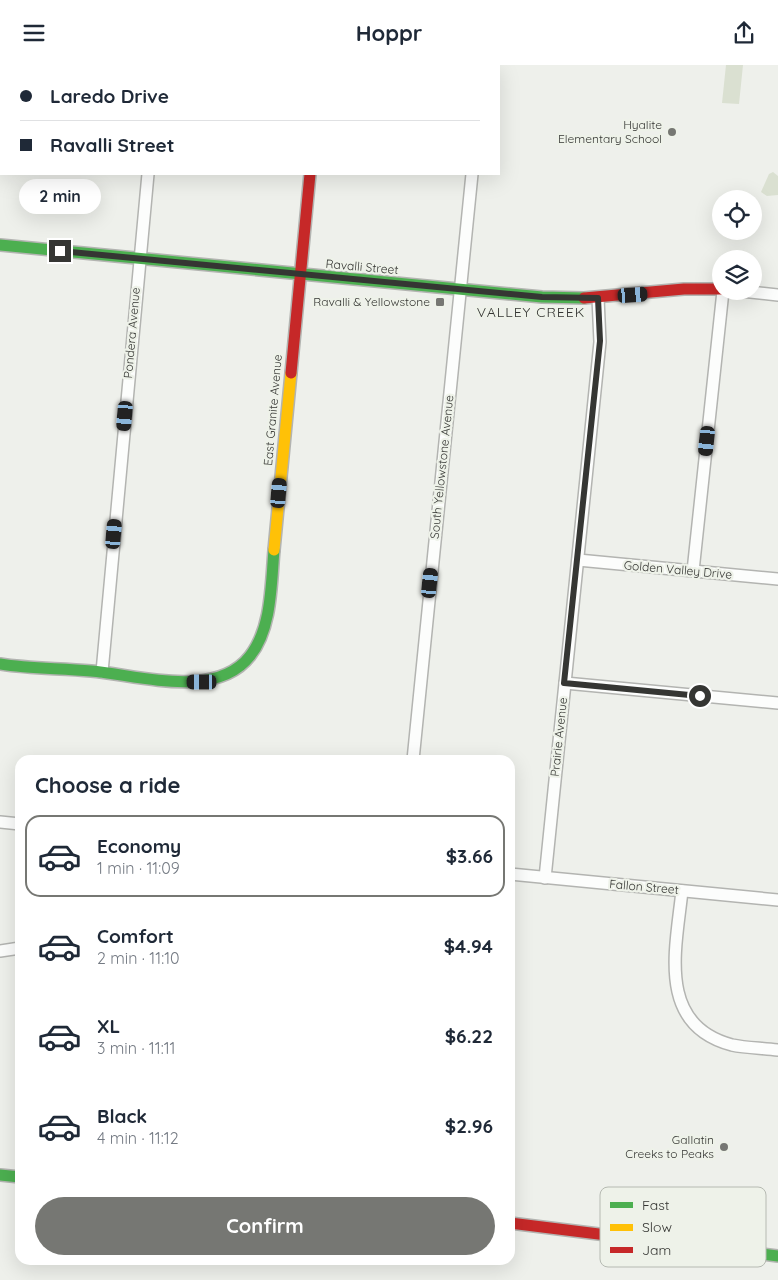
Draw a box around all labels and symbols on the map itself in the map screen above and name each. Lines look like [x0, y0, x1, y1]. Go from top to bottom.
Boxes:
place label: Hyalite Elementary School [558, 117, 662, 146]
marker: Hyalite Elementary School [666, 126, 678, 138]
callout: 2 min [19, 179, 101, 213]
route end [49, 240, 71, 262]
street label: Ravalli Street [325, 256, 399, 277]
car [617, 286, 648, 304]
street label: Pondera Avenue [120, 287, 143, 379]
place label: Ravalli & Yellowstone [313, 294, 430, 309]
marker: Ravalli & Yellowstone [434, 296, 446, 308]
district label: VALLEY CREEK [477, 303, 585, 321]
street label: East Granite Avenue [260, 353, 285, 466]
street label: South Yellowstone Avenue [426, 394, 457, 540]
car [116, 400, 133, 432]
car [697, 425, 716, 457]
car [270, 477, 287, 509]
car [105, 518, 122, 550]
street label: Golden Valley Drive [623, 557, 733, 582]
car [420, 567, 439, 599]
car [187, 675, 217, 690]
route start [689, 685, 711, 707]
street label: Prairie Avenue [547, 696, 570, 777]
street label: Fallon Street [609, 876, 679, 897]
place label: Gallatin Creeks to Peaks [625, 1132, 714, 1161]
marker: Gallatin Creeks to Peaks [718, 1141, 730, 1153]
legend [600, 1187, 766, 1267]
text: Fast [642, 1196, 670, 1214]
text: Slow [642, 1218, 672, 1236]
text: Jam [642, 1241, 671, 1259]

